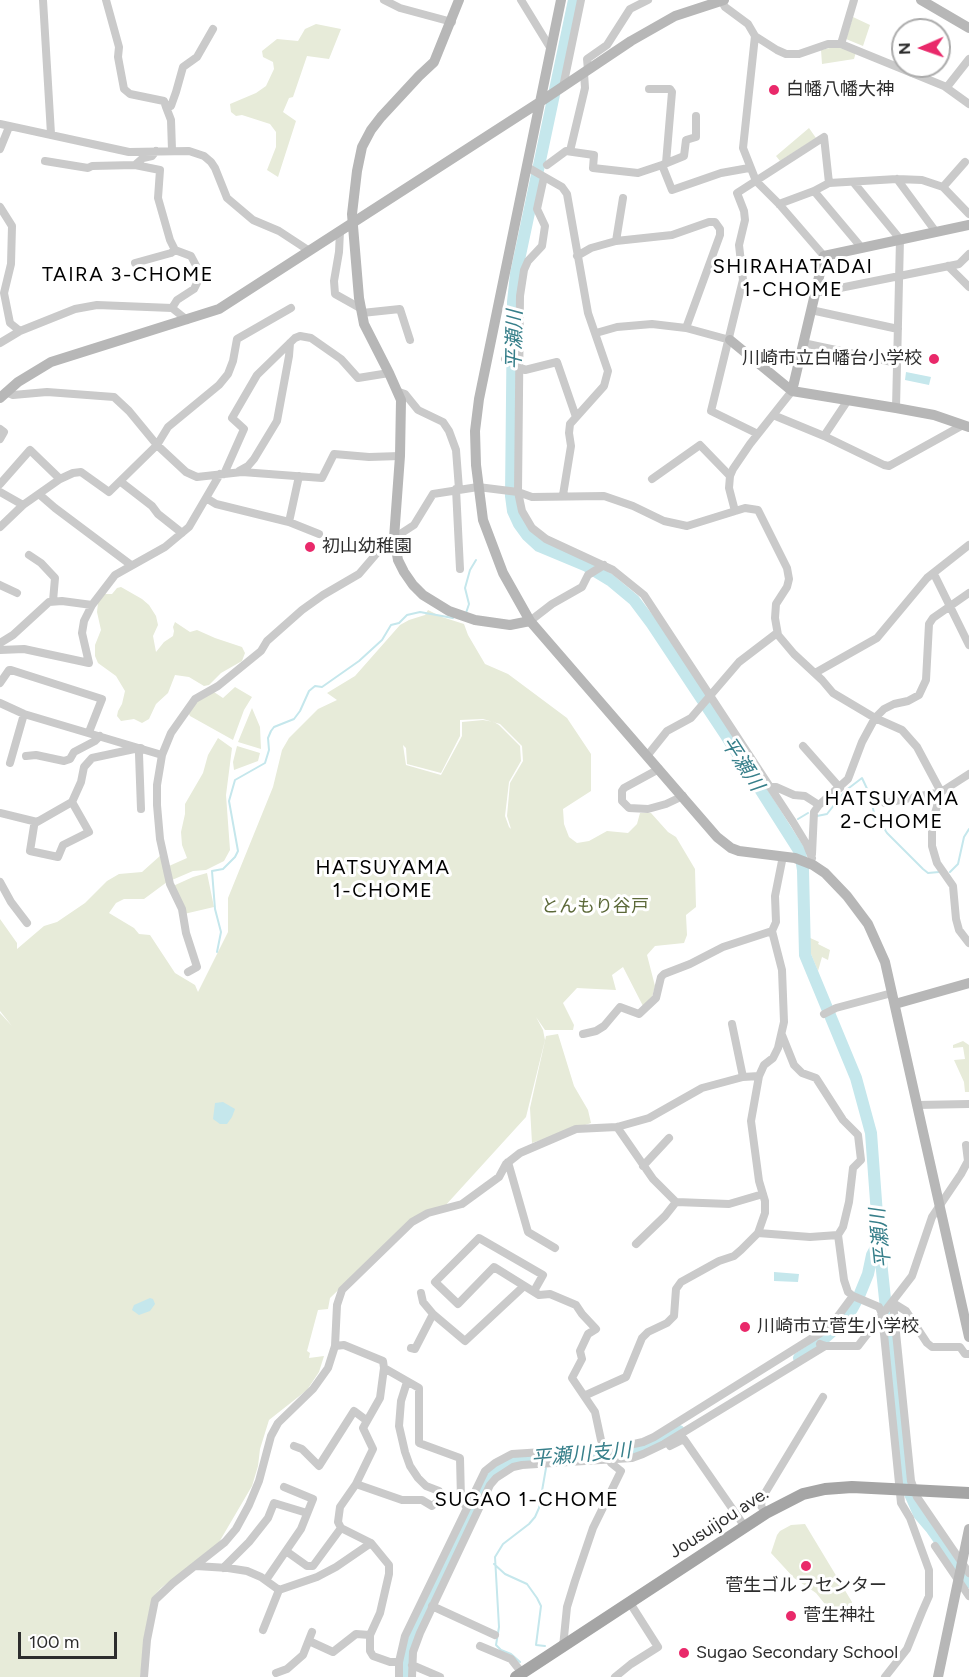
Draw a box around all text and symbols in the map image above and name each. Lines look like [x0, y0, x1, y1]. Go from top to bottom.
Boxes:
north arrow [891, 18, 951, 78]
text: N [895, 42, 914, 55]
place label: 白幡八幡大神 [786, 79, 894, 101]
marker: 白幡八幡大神 [767, 83, 781, 97]
district label: SHIRAHATADAI 1-CHOME [712, 255, 874, 302]
district label: TAIRA 3-CHOME [42, 263, 214, 287]
water label: 平瀬川 [502, 310, 528, 370]
place label: 川崎市立白幡台小学校 [742, 348, 922, 370]
marker: 川崎市立白幡台小学校 [927, 352, 941, 366]
place label: 初山幼稚園 [322, 536, 412, 558]
marker: 初山幼稚園 [303, 540, 317, 554]
water label: 平瀬川 [716, 732, 768, 796]
district label: HATSUYAMA 2-CHOME [824, 787, 960, 834]
district label: HATSUYAMA 1-CHOME [315, 856, 451, 903]
park label: とんもり谷戸 [541, 896, 649, 918]
water label: 平瀬川 [866, 1207, 896, 1269]
place label: 川崎市立菅生小学校 [757, 1316, 919, 1338]
marker: 川崎市立菅生小学校 [738, 1320, 752, 1334]
water label: 平瀬川支川 [530, 1439, 632, 1471]
street label: Jousuijou ave. [665, 1483, 773, 1563]
district label: SUGAO 1-CHOME [435, 1488, 619, 1512]
marker: 菅生ゴルフセンター [799, 1559, 813, 1573]
place label: 菅生ゴルフセンター [725, 1575, 887, 1597]
place label: 菅生神社 [803, 1605, 875, 1627]
marker: 菅生神社 [784, 1609, 798, 1623]
scale bar [21, 1620, 120, 1658]
text: 100 m [29, 1631, 79, 1653]
place label: Sugao Secondary School [696, 1642, 898, 1664]
marker: Sugao Secondary School [677, 1646, 691, 1660]

